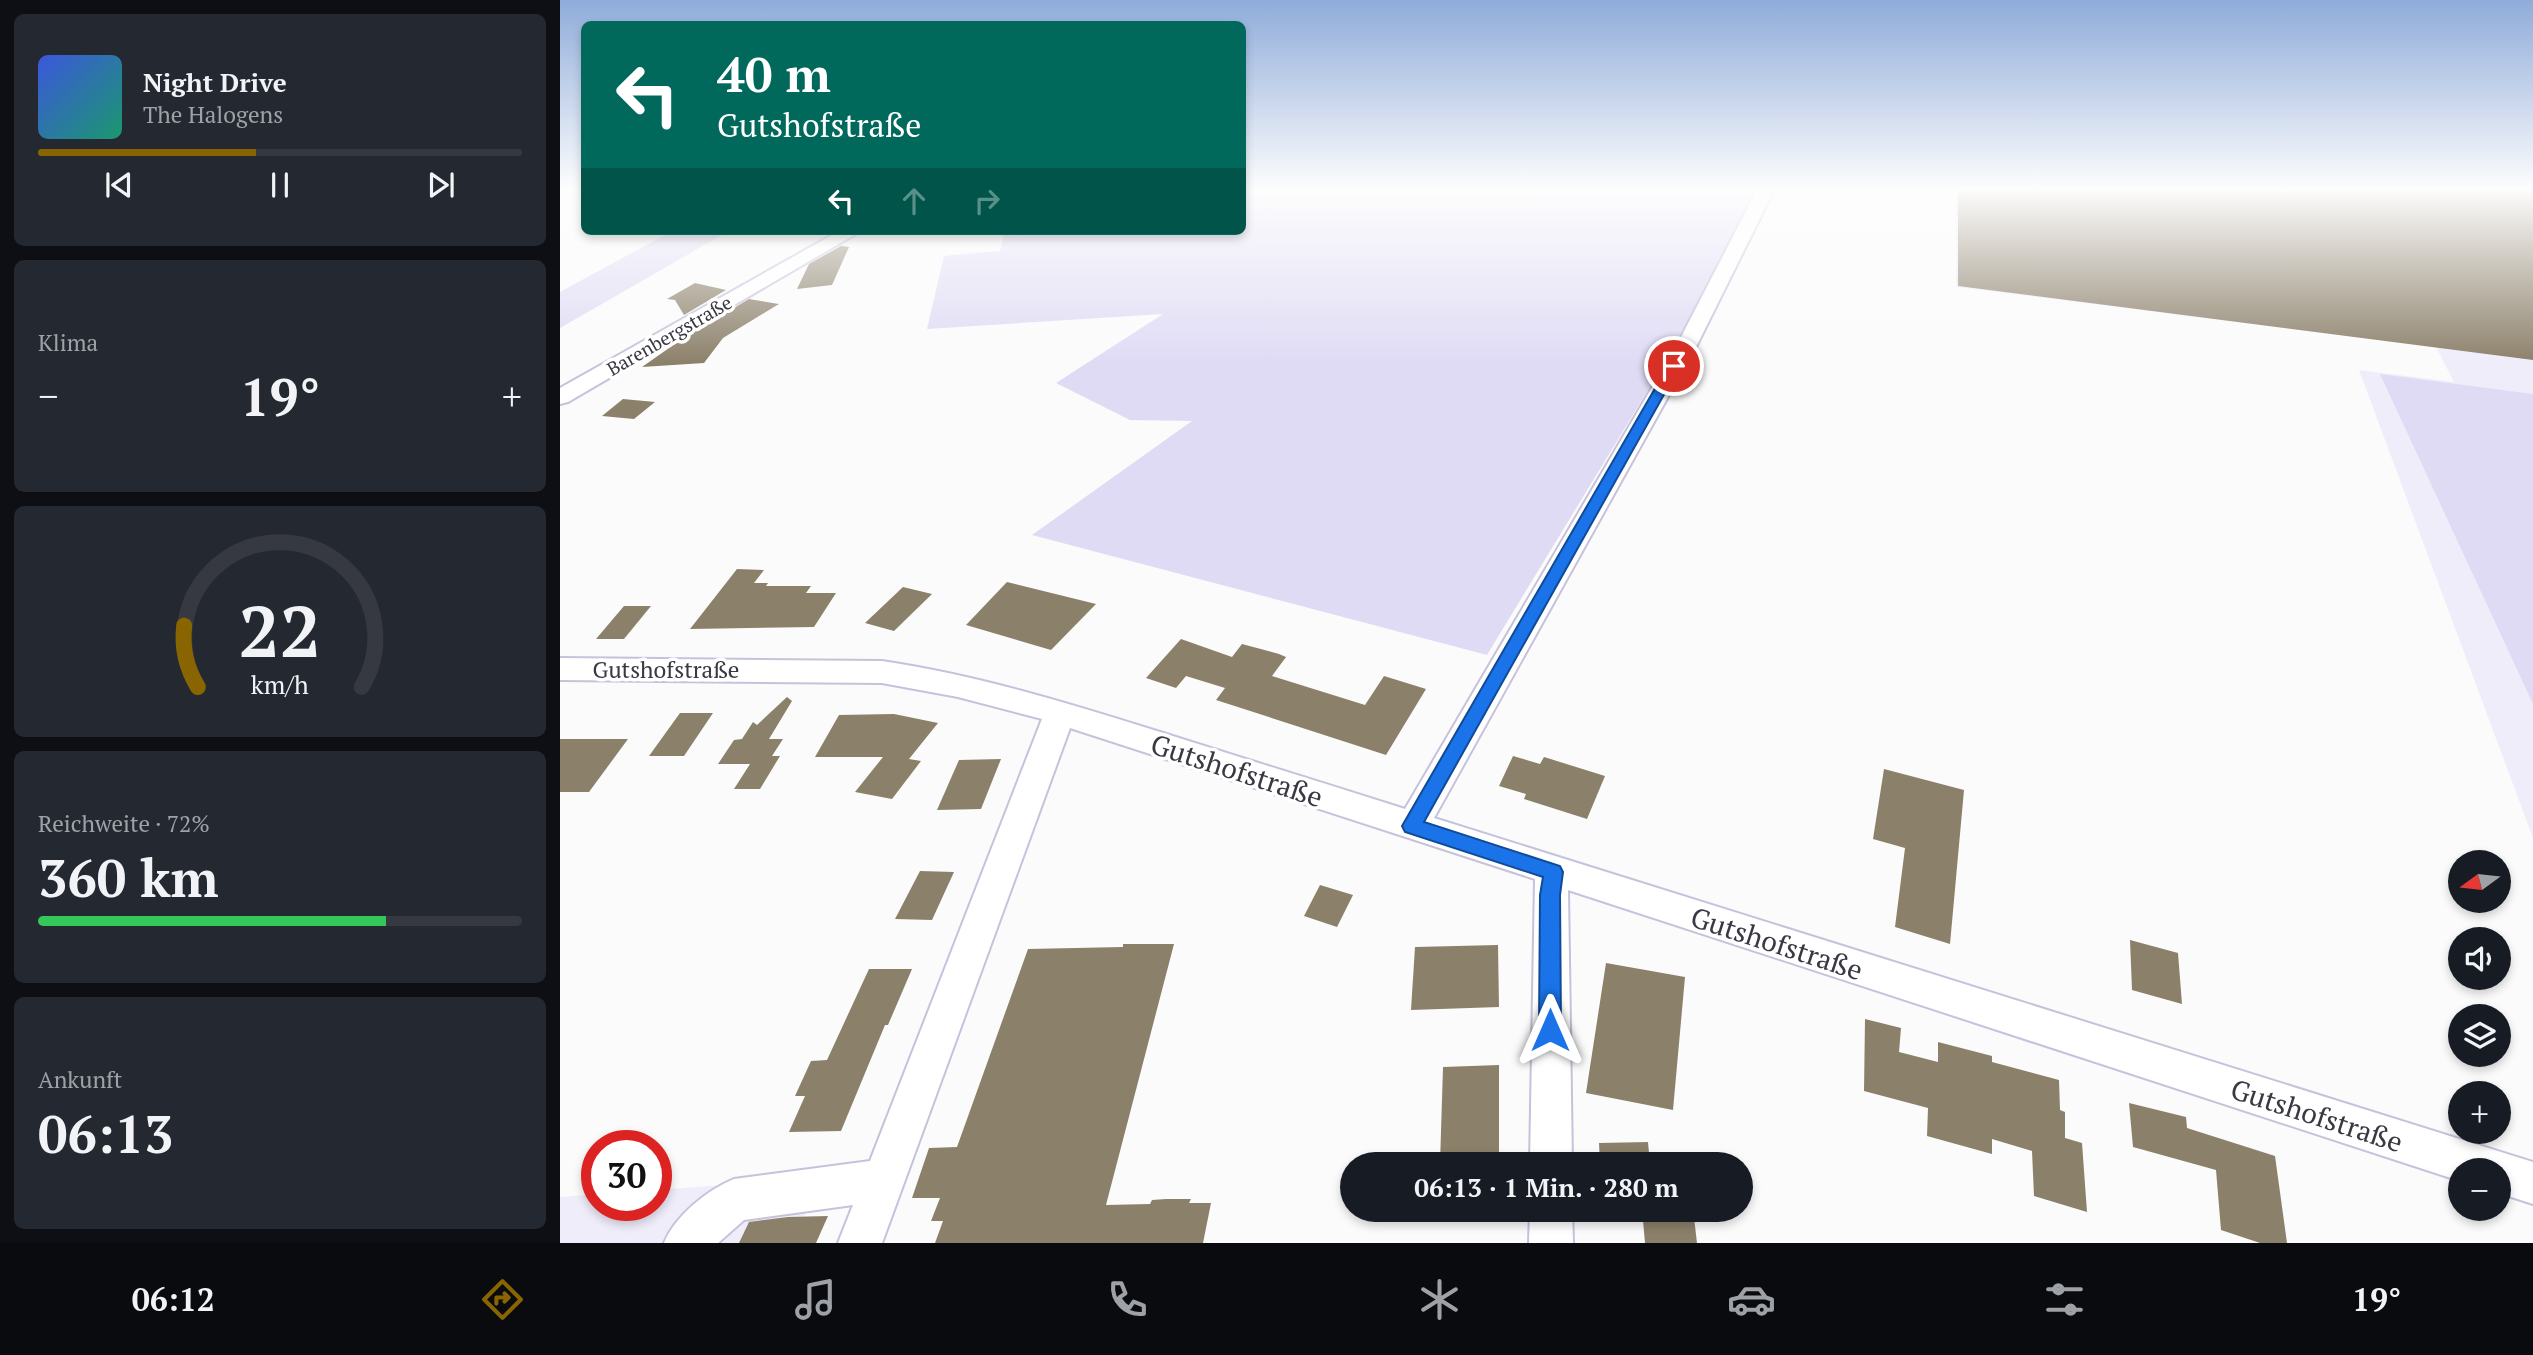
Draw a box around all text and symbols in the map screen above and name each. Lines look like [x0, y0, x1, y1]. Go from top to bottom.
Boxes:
text: 40 m [717, 41, 831, 106]
icon: left [602, 49, 693, 140]
text: Night Drive [143, 65, 287, 99]
text: The Halogens [143, 99, 283, 130]
text: Gutshofstraße [717, 104, 921, 146]
icon: previous [100, 166, 138, 204]
icon: pause [261, 166, 299, 204]
icon: next [422, 166, 460, 204]
icon: left [822, 182, 860, 220]
icon: ahead [895, 182, 933, 220]
icon: right [968, 182, 1006, 220]
street label: Barenbergstraße [602, 289, 736, 381]
text: Klima [38, 327, 98, 358]
pin [1644, 336, 1704, 396]
icon: arrive [1655, 347, 1693, 385]
text: 19° [240, 362, 320, 431]
text: − [38, 371, 58, 421]
text: + [502, 371, 522, 421]
text: 22 [239, 582, 321, 679]
street label: Gutshofstraße [593, 654, 739, 685]
text: km/h [251, 668, 309, 701]
street label: Gutshofstraße [1146, 725, 1328, 815]
text: Reichweite · 72% [38, 808, 210, 839]
text: 360 km [38, 843, 219, 912]
north arrow [2448, 850, 2511, 914]
map controls [2448, 850, 2511, 1221]
street label: Gutshofstraße [1686, 898, 1868, 988]
button: sound [2448, 927, 2511, 990]
position arrow [1513, 993, 1587, 1067]
button: layers [2448, 1004, 2511, 1067]
text: Ankunft [38, 1064, 122, 1095]
street label: Gutshofstraße [2226, 1070, 2408, 1160]
button: + [2448, 1081, 2511, 1144]
text: 06:13 [38, 1099, 173, 1168]
speed limit sign: 30 [581, 1130, 672, 1221]
button: − [2448, 1158, 2511, 1221]
text: 06:13 · 1 Min. · 280 m [1414, 1170, 1679, 1204]
icon: directions [478, 1275, 527, 1324]
icon: music [791, 1275, 840, 1324]
icon: phone [1103, 1275, 1152, 1324]
icon: climate [1415, 1275, 1464, 1324]
icon: car [1727, 1275, 1776, 1324]
icon: filters [2040, 1275, 2089, 1324]
text: 06:12 [132, 1278, 215, 1320]
text: 19° [2352, 1278, 2401, 1320]

